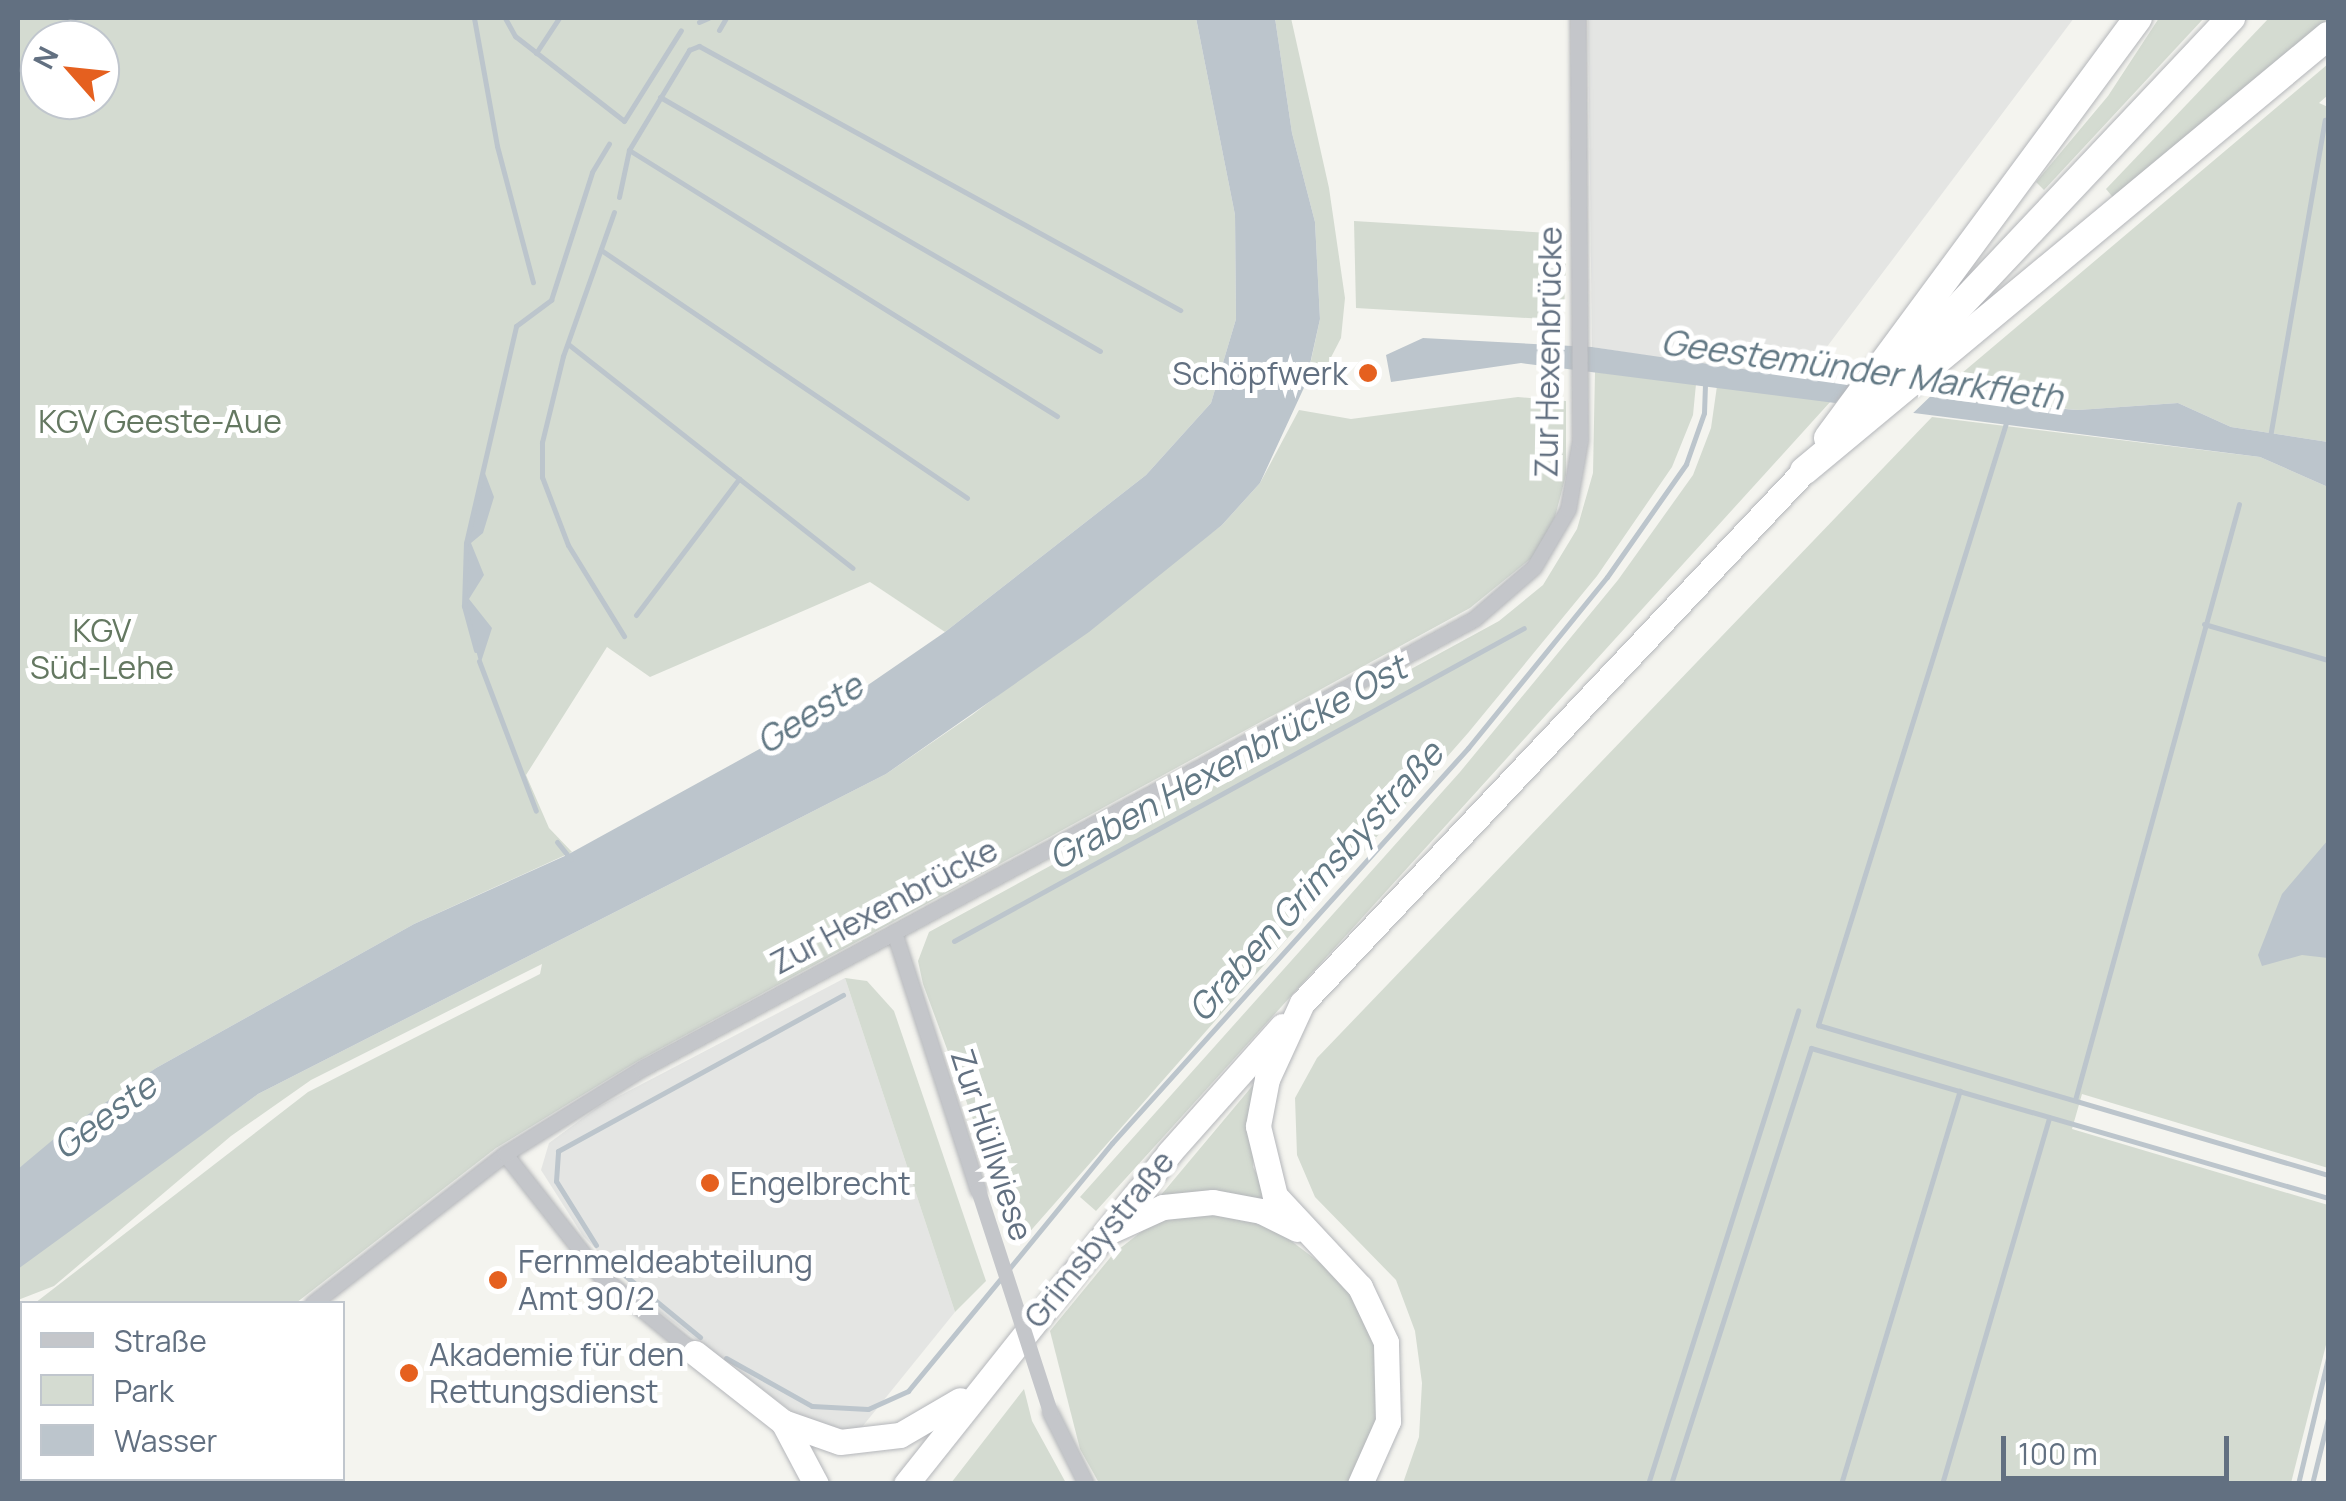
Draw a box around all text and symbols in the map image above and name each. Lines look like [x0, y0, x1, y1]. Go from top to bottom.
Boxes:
north arrow [20, 20, 120, 120]
text: N [24, 40, 67, 75]
street label: Zur Hexenbrücke [1527, 226, 1569, 478]
water label: Geestemünder Markfleth [1658, 320, 2066, 418]
place label: Schöpfwerk [1172, 354, 1348, 392]
marker: Schöpfwerk [1357, 362, 1379, 384]
park label: KGV Geeste-Aue [38, 402, 282, 440]
park label: KGV Süd-Lehe [30, 612, 174, 687]
water label: Graben Hexenbrücke Ost [1041, 646, 1413, 878]
water label: Geeste [748, 664, 870, 762]
water label: Graben Grimsbystraße [1178, 733, 1452, 1029]
street label: Zur Hexenbrücke [764, 830, 1004, 982]
street label: Zur Hüllwiese [943, 1045, 1041, 1245]
water label: Geeste [44, 1064, 164, 1168]
street label: Grimsbystraße [1016, 1143, 1182, 1335]
place label: Engelbrecht [730, 1164, 911, 1202]
marker: Engelbrecht [699, 1172, 721, 1194]
place label: Fernmeldeabteilung Amt 90/2 [518, 1243, 813, 1318]
marker: Fernmeldeabteilung Amt 90/2 [487, 1269, 509, 1291]
legend [20, 1301, 345, 1481]
text: Straße [114, 1320, 207, 1361]
place label: Akademie für den Rettungsdienst [429, 1336, 684, 1411]
marker: Akademie für den Rettungsdienst [398, 1362, 420, 1384]
text: Park [114, 1370, 174, 1411]
scale bar [2006, 1416, 2234, 1478]
text: Wasser [114, 1420, 217, 1461]
text: 100 m [2018, 1433, 2098, 1474]

